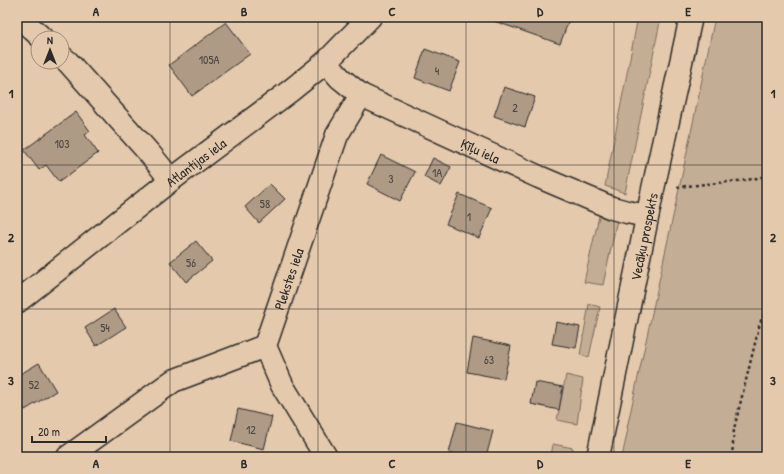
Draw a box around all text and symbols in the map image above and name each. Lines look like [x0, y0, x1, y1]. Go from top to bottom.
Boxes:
text: A [93, 2, 100, 20]
text: B [241, 2, 248, 20]
text: C [388, 2, 396, 20]
text: D [537, 2, 544, 20]
text: E [685, 2, 691, 20]
north arrow [30, 30, 70, 70]
text: N [47, 33, 53, 47]
house number: 105A [199, 51, 219, 68]
house number: 4 [435, 62, 440, 79]
text: 1 [9, 84, 14, 102]
text: 1 [771, 84, 776, 102]
house number: 2 [512, 99, 518, 116]
street label: Atlantijas iela [161, 133, 230, 190]
street label: Ķīļu iela [458, 133, 504, 168]
house number: 103 [54, 135, 70, 152]
house number: 1A [432, 164, 442, 181]
house number: 3 [388, 170, 394, 187]
street label: Vecāķu prospekts [625, 191, 661, 282]
house number: 58 [260, 195, 270, 212]
house number: 1 [467, 208, 471, 225]
text: 2 [8, 228, 15, 246]
text: 2 [770, 228, 777, 246]
street label: Plekstes iela [269, 245, 307, 312]
house number: 56 [186, 254, 196, 271]
house number: 54 [100, 319, 110, 336]
house number: 63 [484, 351, 494, 368]
text: 3 [8, 371, 14, 389]
text: 3 [770, 371, 776, 389]
house number: 52 [29, 376, 40, 393]
scale bar [32, 418, 106, 444]
house number: 12 [246, 421, 256, 438]
text: 20 m [38, 423, 60, 440]
text: A [93, 454, 100, 472]
text: B [241, 454, 248, 472]
text: C [388, 454, 396, 472]
text: D [537, 454, 544, 472]
text: E [685, 454, 691, 472]

